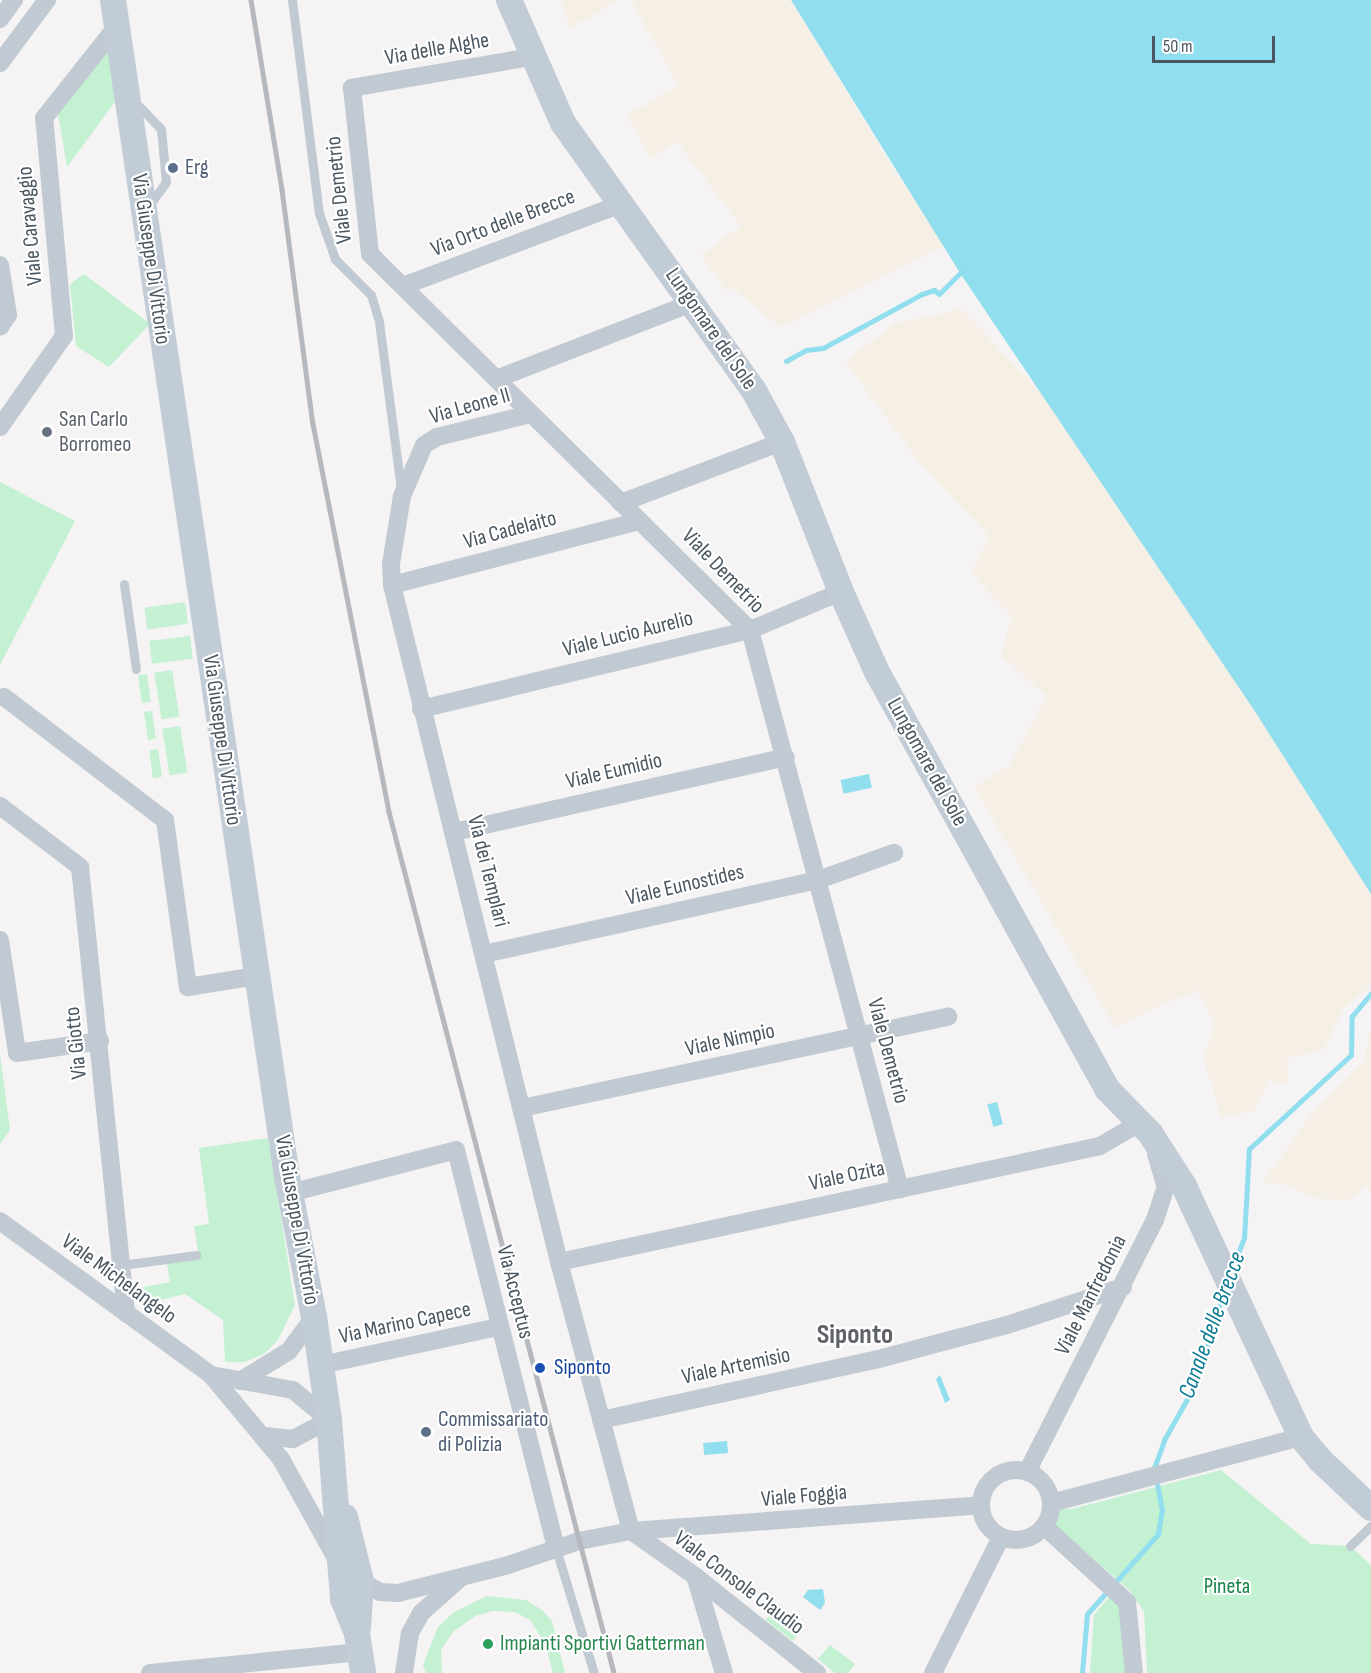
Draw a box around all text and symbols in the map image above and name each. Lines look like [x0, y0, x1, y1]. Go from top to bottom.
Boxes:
scale bar [1155, 24, 1278, 62]
street label: Via delle Alghe [383, 27, 491, 71]
text: 50 m [1163, 36, 1193, 57]
street label: Viale Demetrio [320, 135, 358, 245]
place label: Erg [185, 155, 209, 181]
marker: Erg [166, 161, 180, 175]
street label: Viale Caravaggio [12, 165, 48, 287]
street label: Via Giuseppe Di Vittorio [126, 172, 176, 346]
street label: Via Orto delle Brecce [427, 183, 579, 263]
street label: Lungomare del Sole [659, 263, 763, 395]
street label: Via Leone II [427, 382, 513, 430]
place label: San Carlo Borromeo [59, 406, 131, 458]
marker: San Carlo Borromeo [40, 425, 54, 439]
street label: Via Cadelaito [461, 505, 559, 555]
street label: Viale Demetrio [676, 523, 770, 619]
street label: Viale Lucio Aurelio [560, 605, 696, 663]
street label: Via Giuseppe Di Vittorio [197, 653, 247, 827]
street label: Lungomare del Sole [881, 693, 973, 831]
street label: Viale Eumidio [563, 747, 665, 795]
street label: Via dei Templari [461, 812, 515, 930]
street label: Viale Eunostides [623, 859, 747, 911]
street label: Viale Demetrio [861, 996, 915, 1106]
street label: Via Giotto [59, 1006, 93, 1080]
street label: Viale Nimpio [683, 1018, 777, 1062]
street label: Via Giuseppe Di Vittorio [269, 1133, 325, 1307]
street label: Viale Ozita [807, 1155, 887, 1197]
street label: Viale Michelangelo [56, 1228, 182, 1330]
street label: Viale Manfredonia [1049, 1231, 1133, 1359]
street label: Via Acceptus [491, 1243, 539, 1341]
water label: Canale delle Brecce [1172, 1248, 1252, 1402]
street label: Via Marino Capece [337, 1296, 473, 1350]
district label: Siponto [817, 1318, 893, 1352]
street label: Viale Artemisio [679, 1342, 793, 1390]
place label: Siponto [554, 1355, 611, 1381]
marker: Siponto [531, 1359, 549, 1377]
place label: Commissariato di Polizia [438, 1406, 548, 1458]
marker: Commissariato di Polizia [419, 1425, 433, 1439]
street label: Viale Foggia [760, 1479, 848, 1513]
street label: Viale Console Claudio [669, 1525, 809, 1641]
park label: Pineta [1204, 1574, 1250, 1600]
place label: Impianti Sportivi Gatterman [500, 1631, 705, 1657]
marker: Impianti Sportivi Gatterman [481, 1637, 495, 1651]

